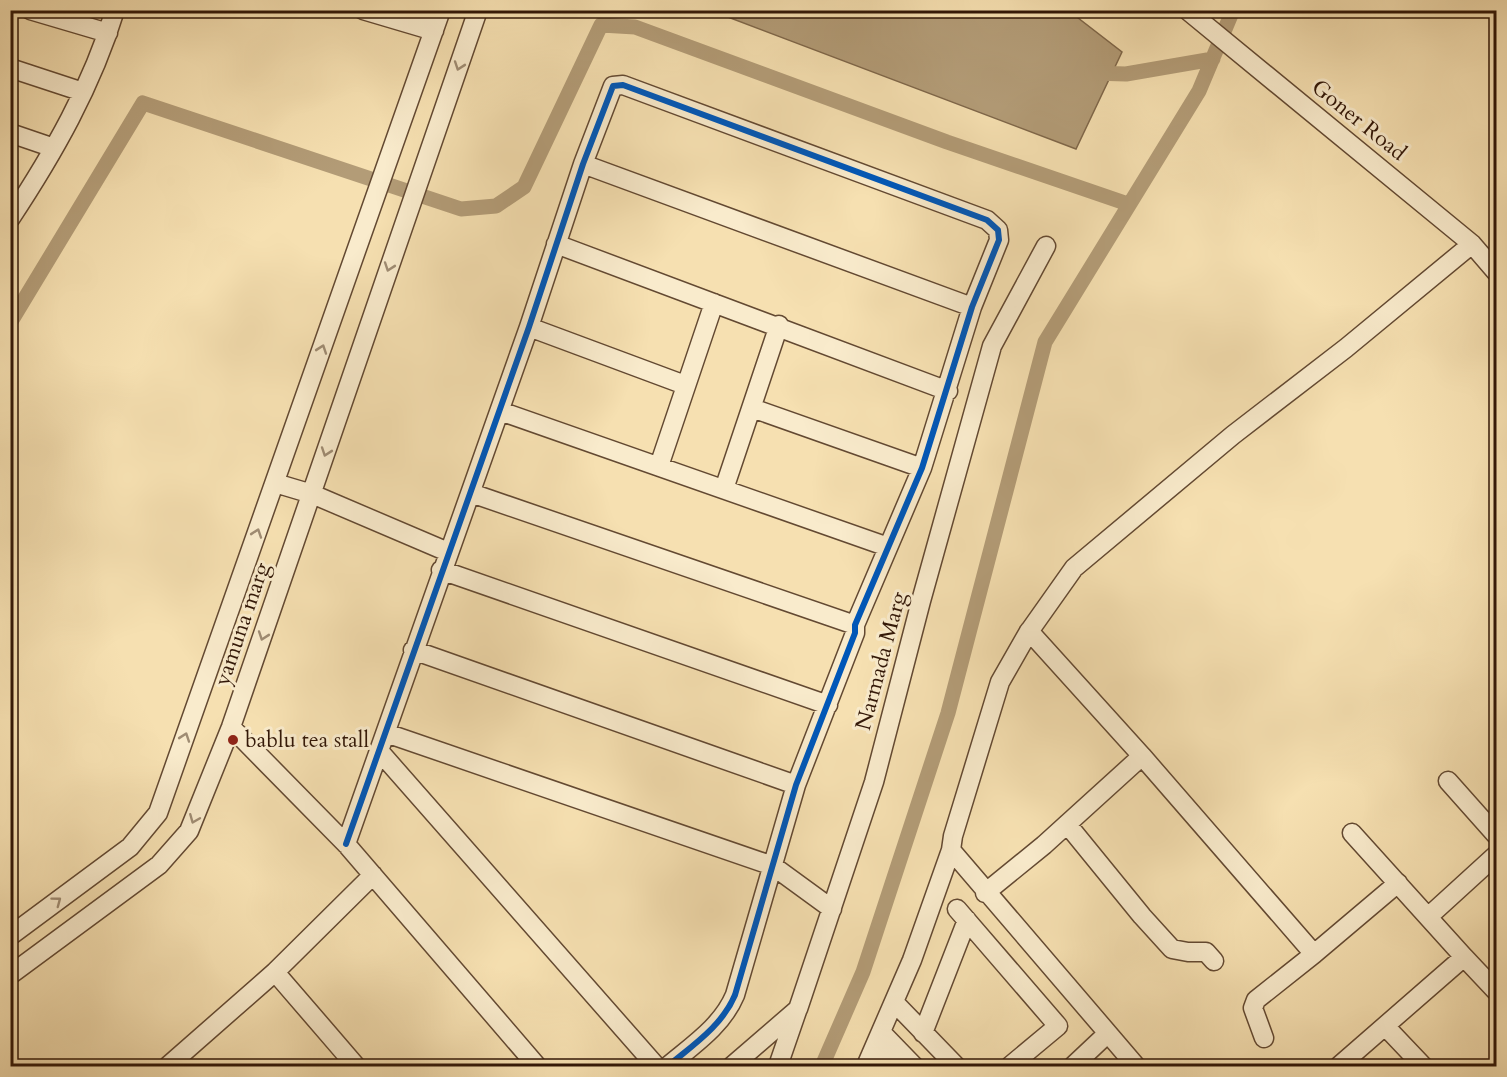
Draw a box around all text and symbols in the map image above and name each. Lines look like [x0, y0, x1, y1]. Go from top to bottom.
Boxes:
one-way arrow [453, 60, 466, 71]
street label: Goner Road [1305, 72, 1413, 168]
one-way arrow [384, 262, 397, 272]
one-way arrow [315, 344, 328, 355]
one-way arrow [321, 446, 333, 457]
one-way arrow [250, 528, 263, 539]
street label: yamuna marg [207, 558, 277, 690]
street label: Narmada Marg [848, 588, 914, 734]
one-way arrow [257, 630, 270, 641]
place label: bablu tea stall [245, 725, 369, 755]
one-way arrow [178, 732, 191, 742]
marker: bablu tea stall [226, 733, 240, 747]
one-way arrow [189, 812, 201, 823]
one-way arrow [51, 898, 62, 909]

